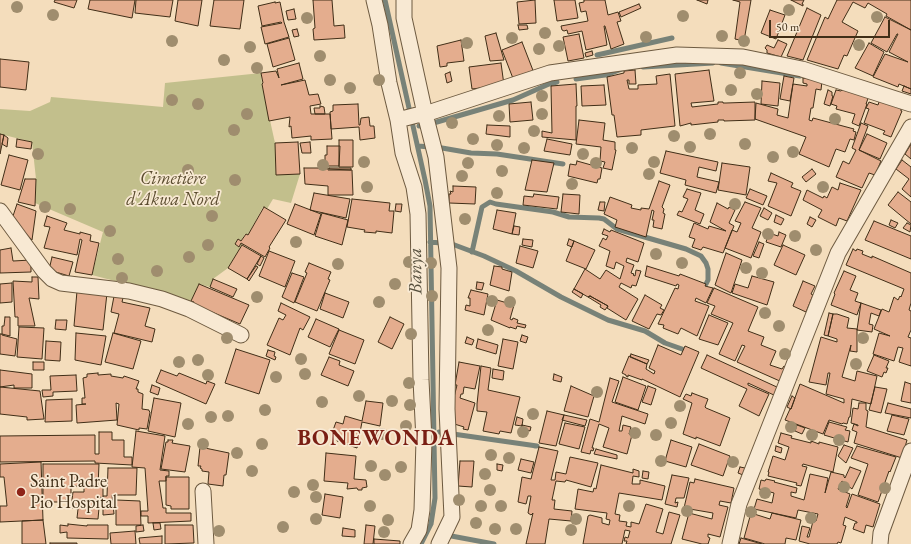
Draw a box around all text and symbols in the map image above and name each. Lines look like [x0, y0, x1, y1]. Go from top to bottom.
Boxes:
scale bar [771, 12, 892, 38]
text: 50 m [776, 19, 799, 35]
park label: Cimetière d'Akwa Nord [126, 168, 220, 210]
water label: Banya [404, 248, 428, 294]
district label: BONEWONDA [297, 426, 455, 452]
place label: Saint Padre Pio Hospital [30, 471, 117, 514]
marker: Saint Padre Pio Hospital [15, 486, 27, 498]

